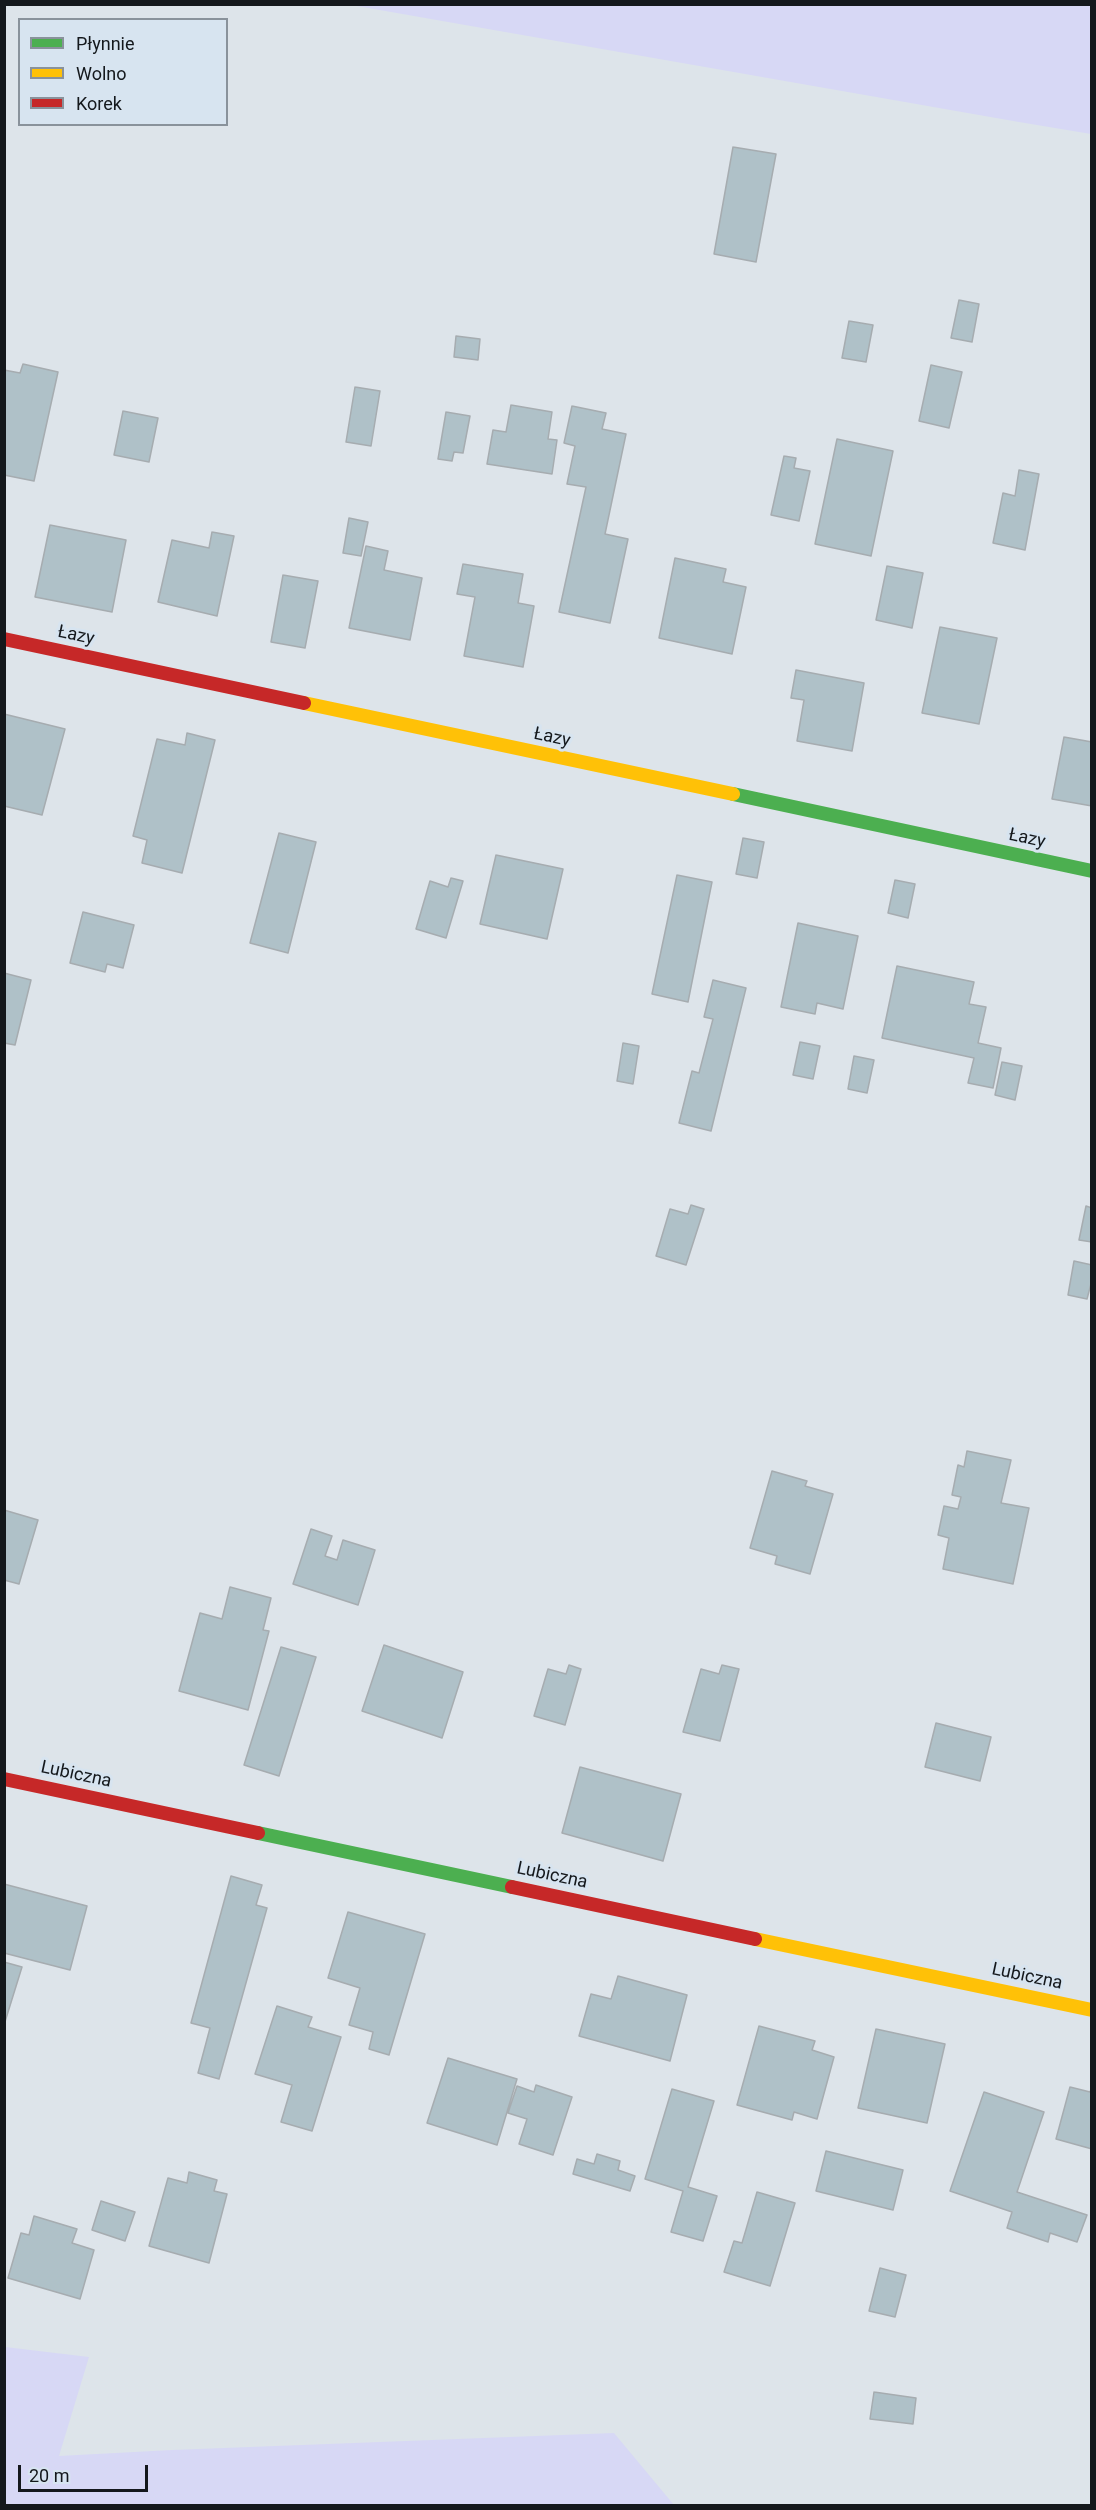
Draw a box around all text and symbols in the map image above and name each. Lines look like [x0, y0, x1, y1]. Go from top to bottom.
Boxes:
legend [18, 18, 228, 126]
text: Płynnie [76, 33, 135, 54]
text: Wolno [76, 63, 127, 84]
text: Korek [76, 93, 122, 114]
street label: Łazy [56, 622, 96, 650]
street label: Łazy [532, 724, 572, 752]
street label: Łazy [1007, 825, 1047, 853]
street label: Lubiczna [39, 1757, 113, 1793]
street label: Lubiczna [515, 1858, 589, 1894]
street label: Lubiczna [990, 1959, 1064, 1995]
scale bar [21, 2453, 152, 2491]
text: 20 m [29, 2465, 69, 2486]

